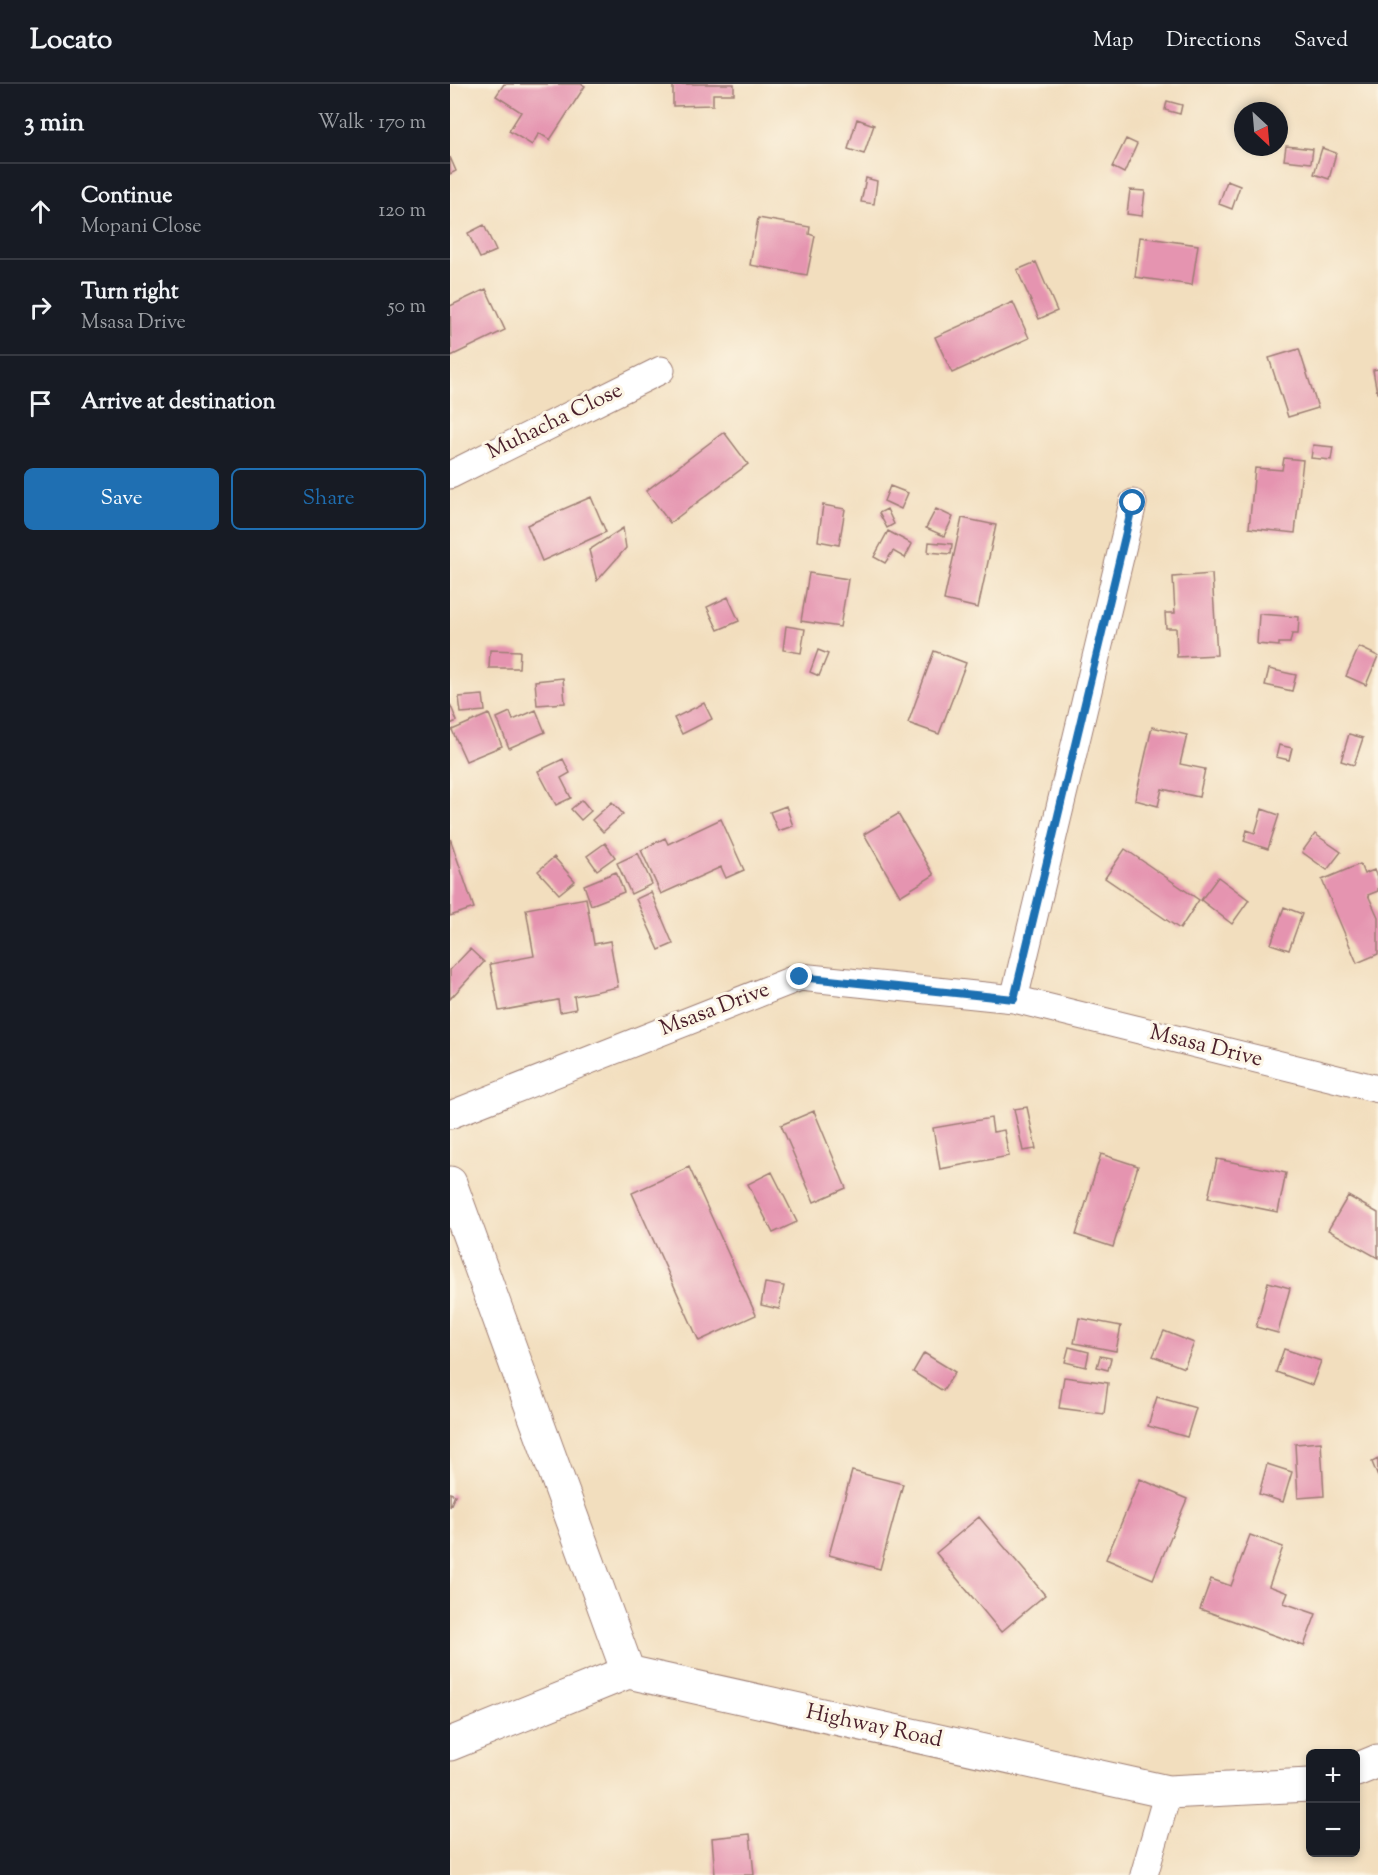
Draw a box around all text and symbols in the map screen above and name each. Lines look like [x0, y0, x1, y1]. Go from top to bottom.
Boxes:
text: Locato [30, 21, 112, 61]
text: Map [1093, 26, 1133, 56]
text: Directions [1166, 26, 1261, 56]
text: Saved [1294, 26, 1348, 56]
north arrow [1234, 102, 1288, 156]
text: 3 min [24, 105, 84, 142]
text: Walk · 170 m [318, 109, 426, 138]
text: Continue [81, 181, 172, 213]
icon: ahead [24, 195, 57, 228]
text: 120 m [378, 197, 426, 226]
text: Mopani Close [81, 213, 202, 242]
text: Turn right [81, 277, 178, 309]
icon: right [24, 291, 57, 324]
text: 50 m [388, 293, 426, 322]
text: Msasa Drive [81, 309, 186, 338]
street label: Muhacha Close [482, 375, 628, 469]
icon: arrive [24, 387, 57, 420]
text: Arrive at destination [81, 387, 276, 419]
button: Save [24, 468, 219, 530]
button: Share [231, 468, 426, 530]
route start [1119, 489, 1145, 515]
route end [786, 963, 812, 989]
street label: Msasa Drive [655, 974, 775, 1046]
street label: Msasa Drive [1146, 1018, 1266, 1076]
street label: Highway Road [803, 1697, 945, 1757]
map controls [1306, 1749, 1360, 1857]
button: + [1306, 1749, 1360, 1803]
button: − [1306, 1803, 1360, 1857]

